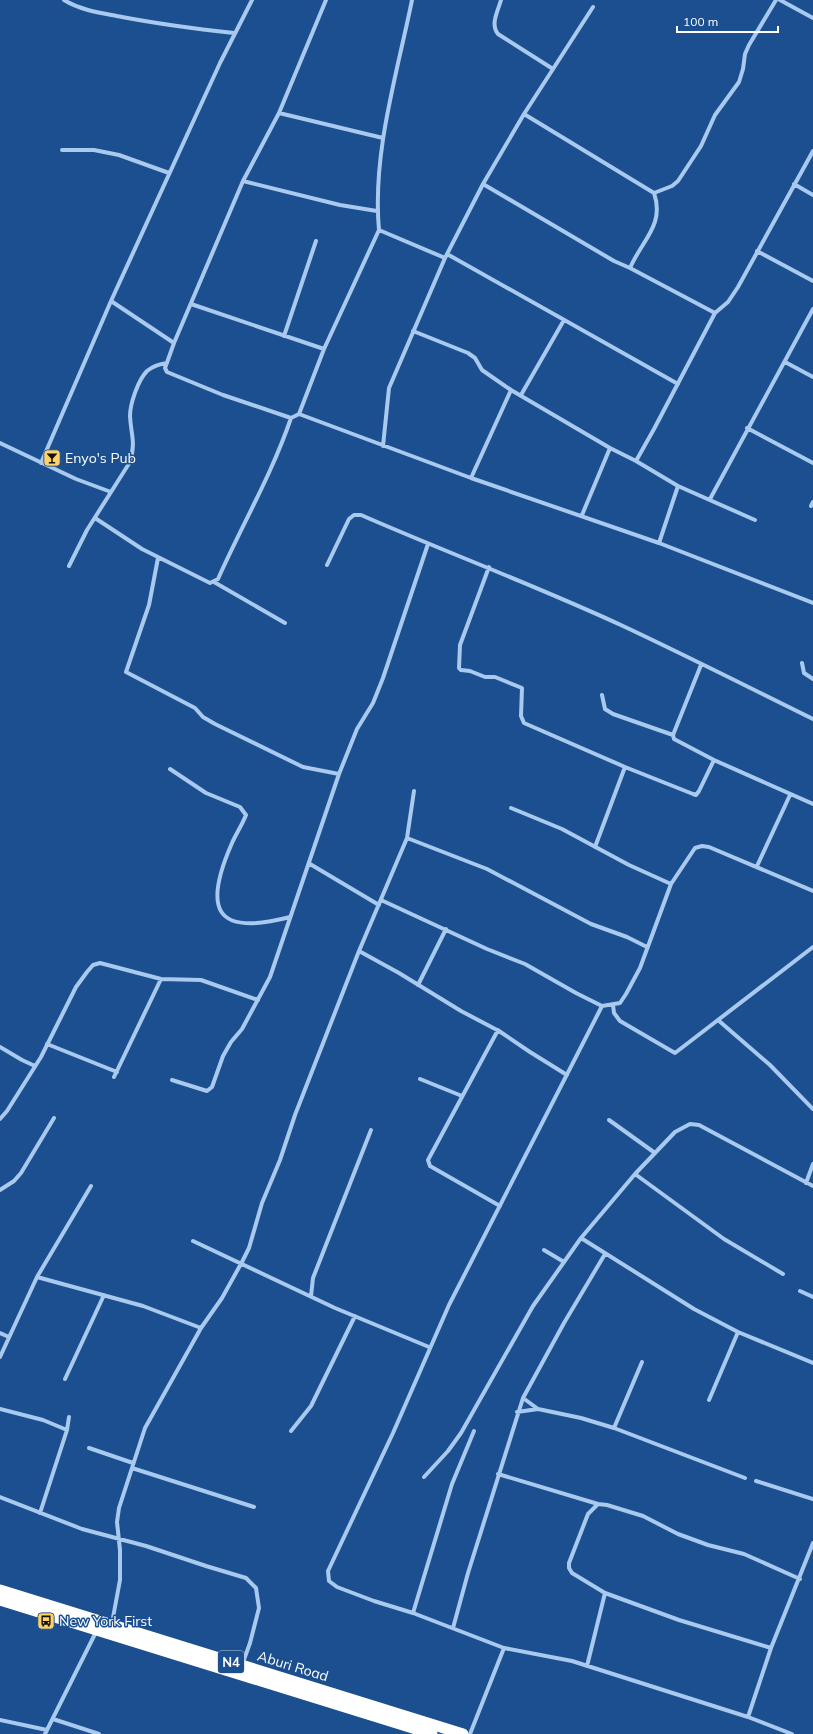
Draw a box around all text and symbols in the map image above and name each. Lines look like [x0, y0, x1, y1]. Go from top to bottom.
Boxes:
scale bar [677, 8, 778, 34]
text: 100 m [683, 14, 718, 29]
bar icon: Enyo's Pub [42, 448, 62, 468]
place label: Enyo's Pub [65, 449, 136, 467]
bus stop icon: New York First [36, 1611, 56, 1631]
place label: New York First [59, 1612, 152, 1630]
street label: Aburi Road [255, 1647, 331, 1685]
road number: N4 [218, 1651, 244, 1673]

